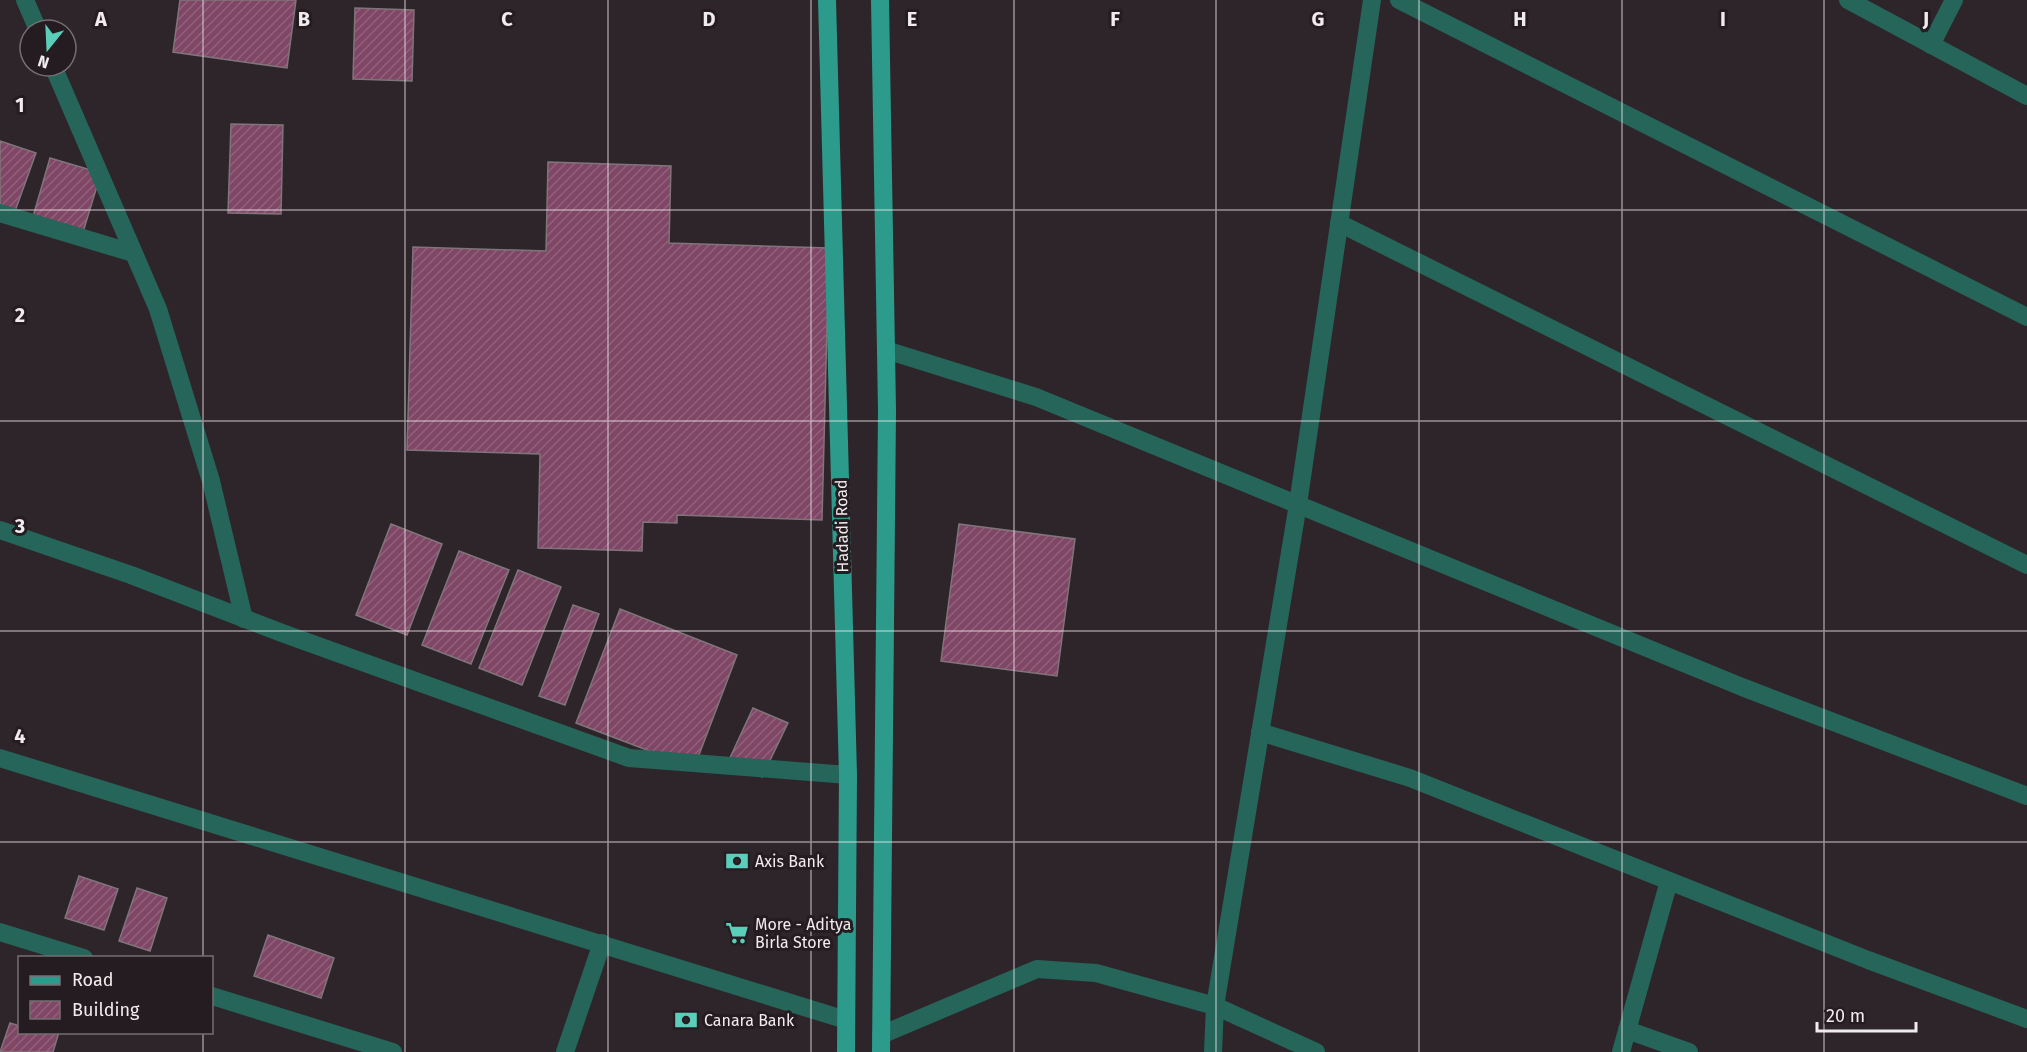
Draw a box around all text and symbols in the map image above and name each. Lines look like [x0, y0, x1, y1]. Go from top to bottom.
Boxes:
text: A [94, 7, 108, 31]
text: B [298, 7, 310, 31]
text: C [501, 7, 513, 31]
text: D [702, 7, 716, 31]
text: E [907, 7, 917, 31]
text: F [1110, 7, 1120, 31]
text: G [1312, 7, 1324, 31]
text: H [1513, 7, 1527, 31]
text: I [1720, 7, 1726, 31]
text: J [1922, 7, 1929, 31]
north arrow [18, 18, 78, 78]
text: N [36, 51, 51, 72]
text: 1 [15, 93, 25, 117]
text: 2 [15, 303, 25, 327]
street label: Hadadi Road [832, 479, 852, 573]
text: 3 [14, 514, 25, 538]
text: 4 [14, 724, 26, 748]
bank icon: Axis Bank [724, 848, 750, 874]
place label: Axis Bank [755, 852, 825, 871]
place label: More - Aditya Birla Store [755, 915, 851, 952]
supermarket icon: More - Aditya Birla Store [724, 920, 750, 946]
legend [18, 956, 213, 1034]
text: Road [72, 969, 114, 991]
scale bar [1817, 995, 1916, 1033]
text: Building [72, 999, 140, 1021]
text: 20 m [1826, 1005, 1865, 1027]
bank icon: Canara Bank [673, 1007, 699, 1033]
place label: Canara Bank [704, 1011, 795, 1030]

